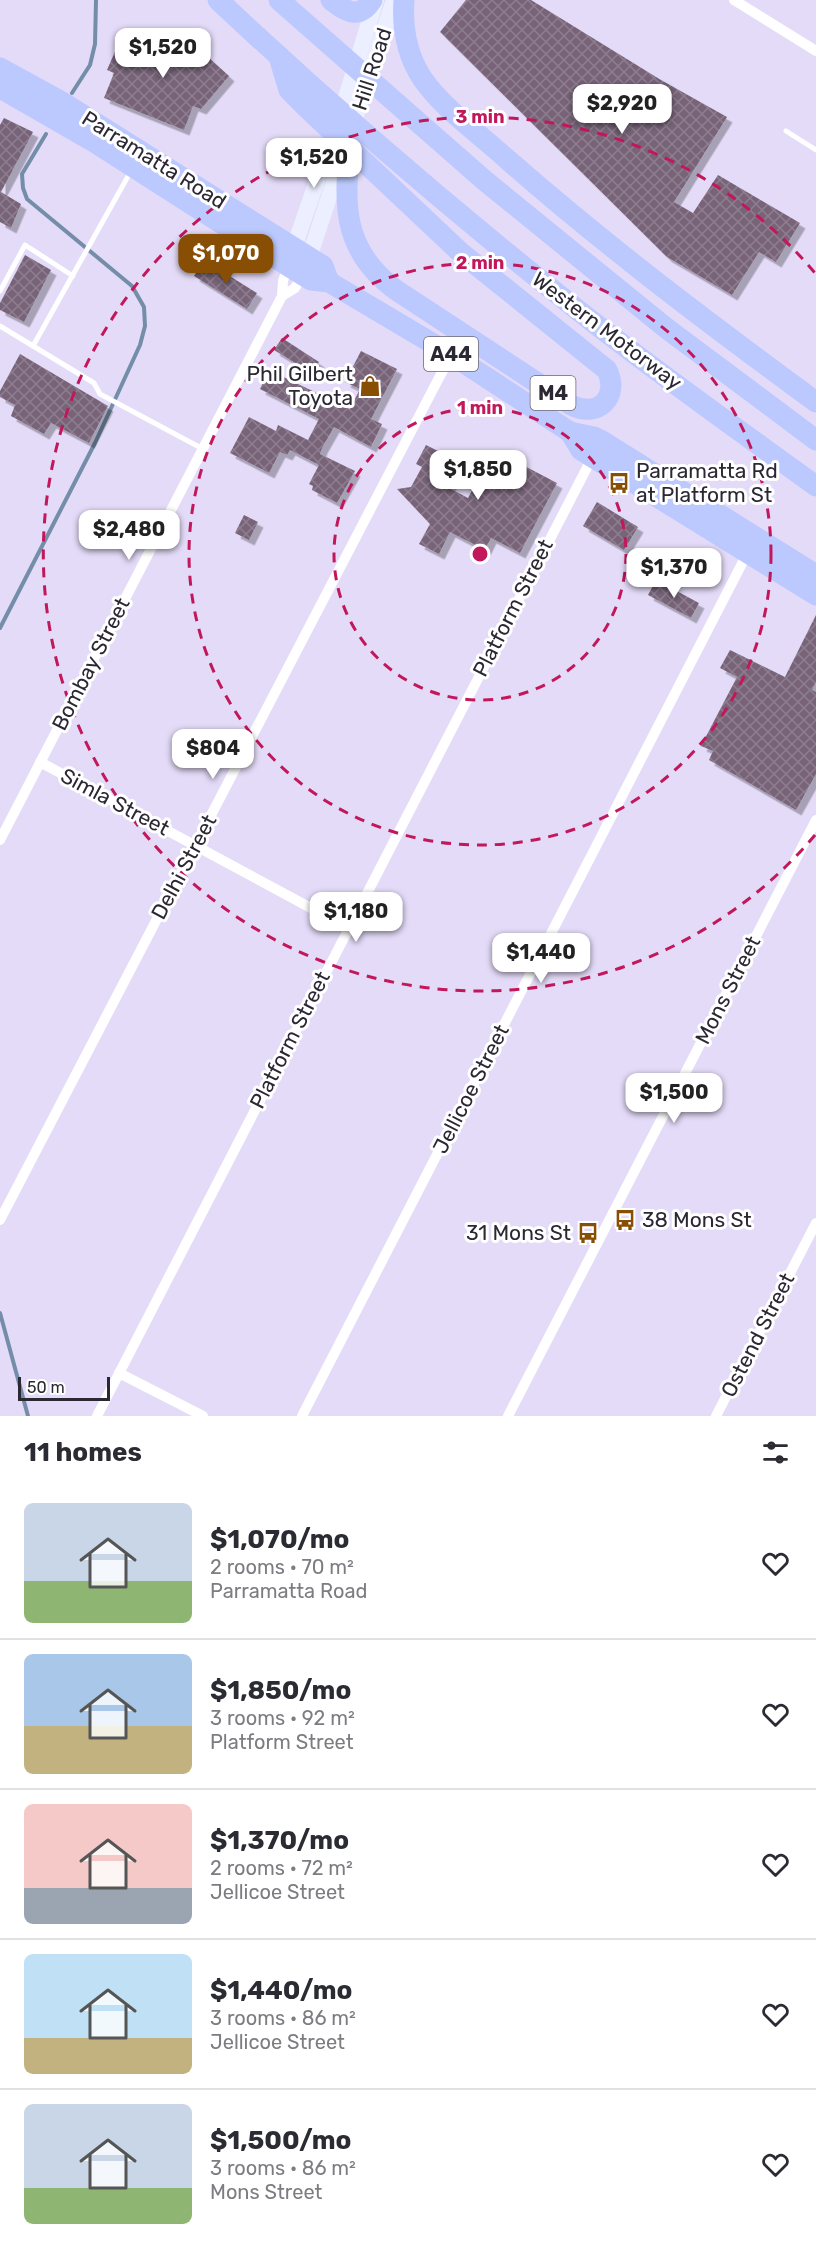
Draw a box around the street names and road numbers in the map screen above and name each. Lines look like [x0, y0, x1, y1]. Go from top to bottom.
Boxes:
street label: Hill Road [346, 24, 397, 113]
street label: Parramatta Road [78, 105, 231, 214]
street label: Western Motorway [528, 266, 687, 395]
road number: A44 [424, 337, 478, 371]
road number: M4 [530, 376, 576, 410]
street label: Platform Street [467, 535, 558, 681]
street label: Bombay Street [46, 593, 135, 734]
street label: Simla Street [57, 763, 174, 841]
street label: Delhi Street [146, 810, 222, 923]
street label: Mons Street [690, 932, 765, 1048]
street label: Platform Street [244, 967, 335, 1113]
street label: Jellicoe Street [427, 1020, 514, 1158]
street label: Ostend Street [716, 1269, 800, 1401]

